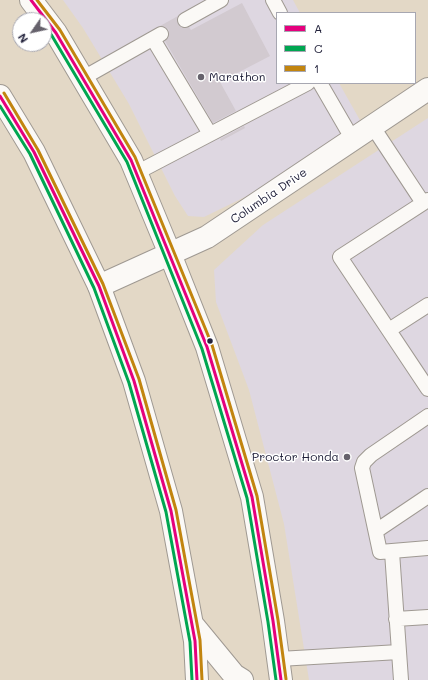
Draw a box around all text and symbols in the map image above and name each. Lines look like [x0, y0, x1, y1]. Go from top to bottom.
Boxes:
north arrow [12, 12, 52, 52]
legend [276, 12, 416, 84]
text: A [314, 20, 322, 36]
text: N [14, 31, 31, 46]
text: C [314, 40, 323, 56]
text: 1 [314, 60, 319, 76]
place label: Marathon [209, 70, 265, 84]
marker: Marathon [196, 72, 206, 82]
street label: Columbia Drive [228, 165, 310, 227]
unlabelled marker [205, 336, 215, 346]
place label: Proctor Honda [252, 450, 339, 464]
marker: Proctor Honda [342, 452, 352, 462]

